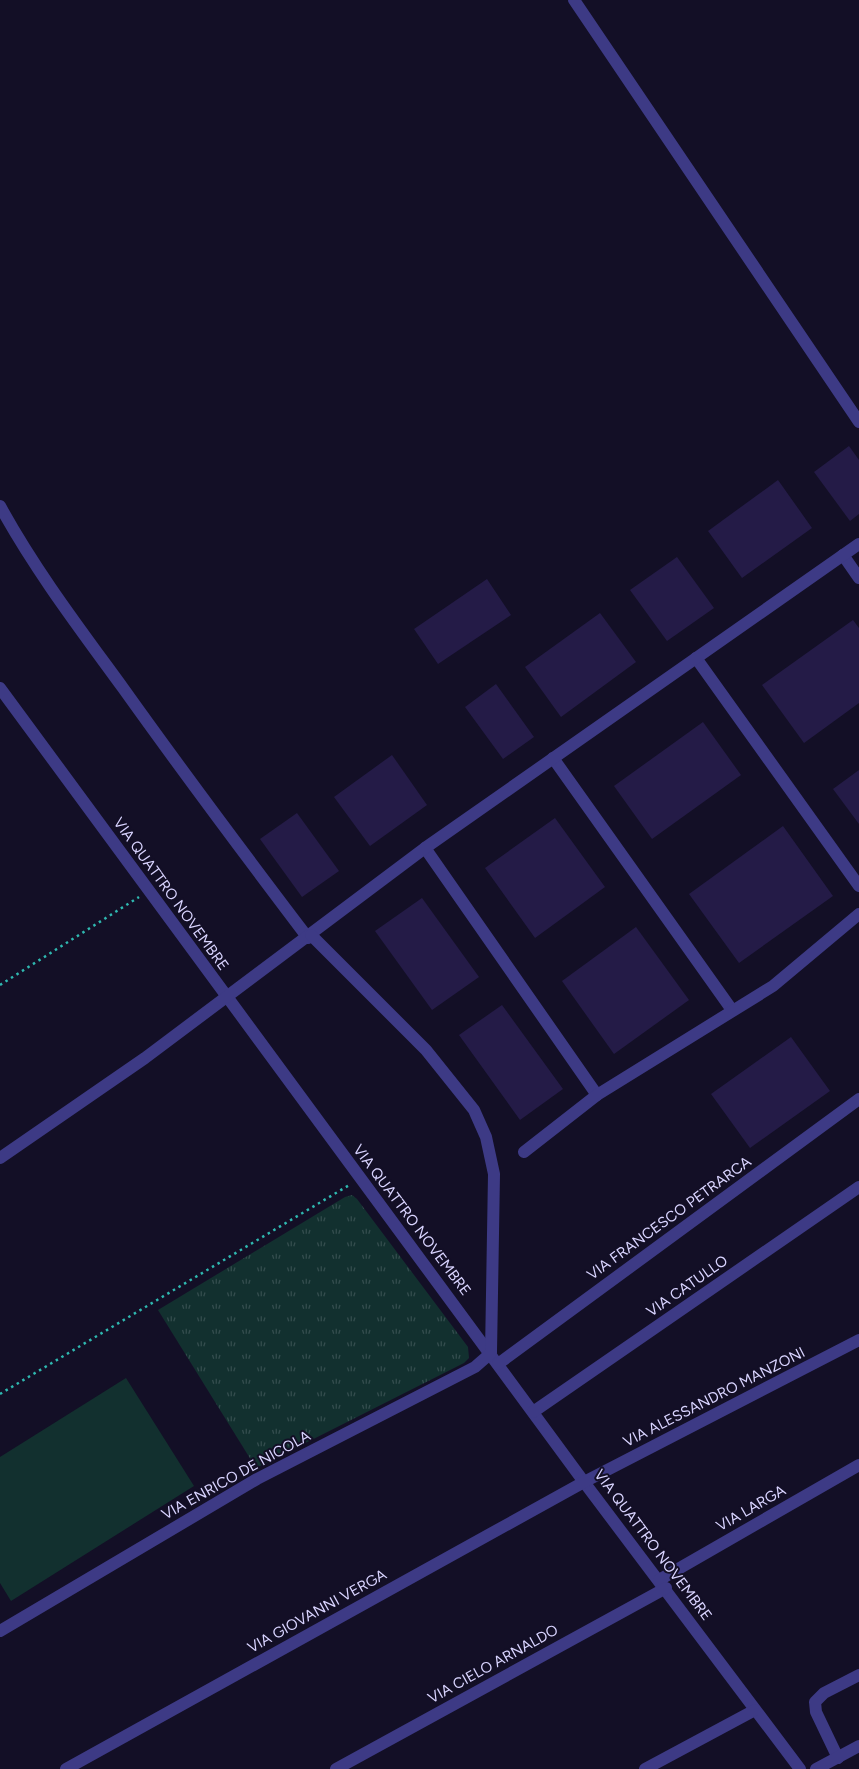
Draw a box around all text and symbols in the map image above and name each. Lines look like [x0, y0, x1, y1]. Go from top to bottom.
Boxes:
street label: VIA QUATTRO NOVEMBRE [110, 814, 232, 974]
street label: VIA QUATTRO NOVEMBRE [349, 1141, 475, 1299]
street label: VIA FRANCESCO PETRARCA [583, 1152, 755, 1284]
street label: VIA CATULLO [643, 1251, 731, 1321]
street label: VIA ALESSANDRO MANZONI [620, 1343, 808, 1451]
street label: VIA ENRICO DE NICOLA [158, 1427, 314, 1523]
street label: VIA QUATTRO NOVEMBRE [590, 1466, 716, 1624]
street label: VIA LARGA [713, 1481, 789, 1535]
street label: VIA GIOVANNI VERGA [244, 1565, 390, 1657]
street label: VIA CIELO ARNALDO [425, 1621, 561, 1707]

